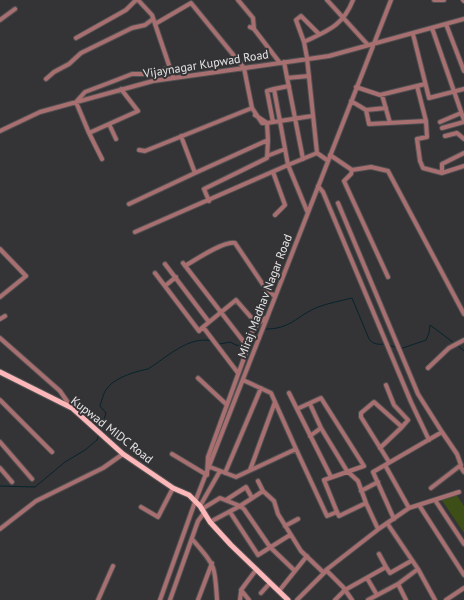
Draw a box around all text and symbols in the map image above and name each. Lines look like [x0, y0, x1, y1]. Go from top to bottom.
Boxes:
street label: Vijaynagar Kupwad Road [141, 46, 270, 81]
street label: Miraj Madhav Nagar Road [234, 232, 295, 360]
street label: Kupwad MIDC Road [68, 393, 156, 466]

